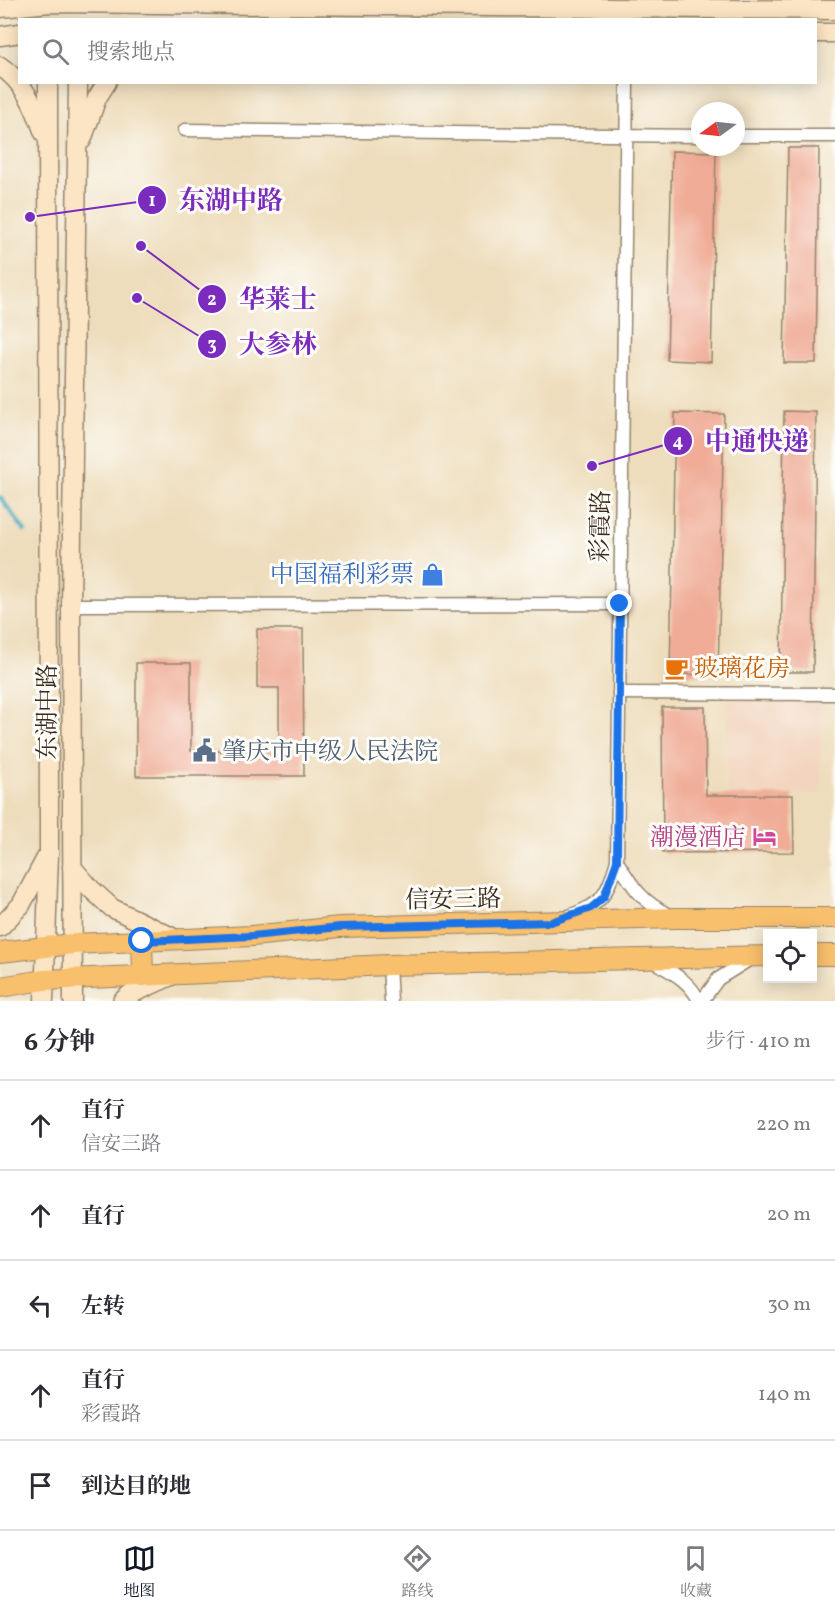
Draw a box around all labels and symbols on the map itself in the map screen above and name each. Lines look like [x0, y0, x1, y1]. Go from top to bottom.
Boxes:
north arrow [691, 102, 745, 156]
callout: 东湖中路 [137, 178, 295, 222]
text: 东湖中路 [179, 184, 283, 220]
text: 1 [148, 189, 156, 214]
callout: 华莱士 [197, 277, 329, 321]
text: 华莱士 [239, 283, 317, 319]
text: 2 [207, 288, 217, 313]
callout: 大参林 [197, 322, 329, 366]
text: 大参林 [239, 328, 317, 364]
text: 3 [207, 333, 217, 358]
callout: 中通快递 [663, 419, 821, 463]
text: 中通快递 [705, 425, 809, 461]
text: 4 [673, 430, 684, 455]
street label: 彩霞路 [584, 490, 620, 562]
place label: 中国福利彩票 [270, 559, 414, 593]
shop icon: 中国福利彩票 [419, 561, 445, 587]
route end [606, 590, 632, 616]
place label: 玻璃花房 [694, 653, 790, 687]
cafe icon: 玻璃花房 [663, 655, 689, 681]
street label: 东湖中路 [32, 664, 66, 760]
place label: 肇庆市中级人民法院 [222, 736, 438, 770]
public building icon: 肇庆市中级人民法院 [191, 738, 217, 764]
place label: 潮漫酒店 [650, 822, 746, 856]
hotel icon: 潮漫酒店 [751, 824, 777, 850]
street label: 信安三路 [405, 883, 501, 919]
route start [128, 927, 154, 953]

